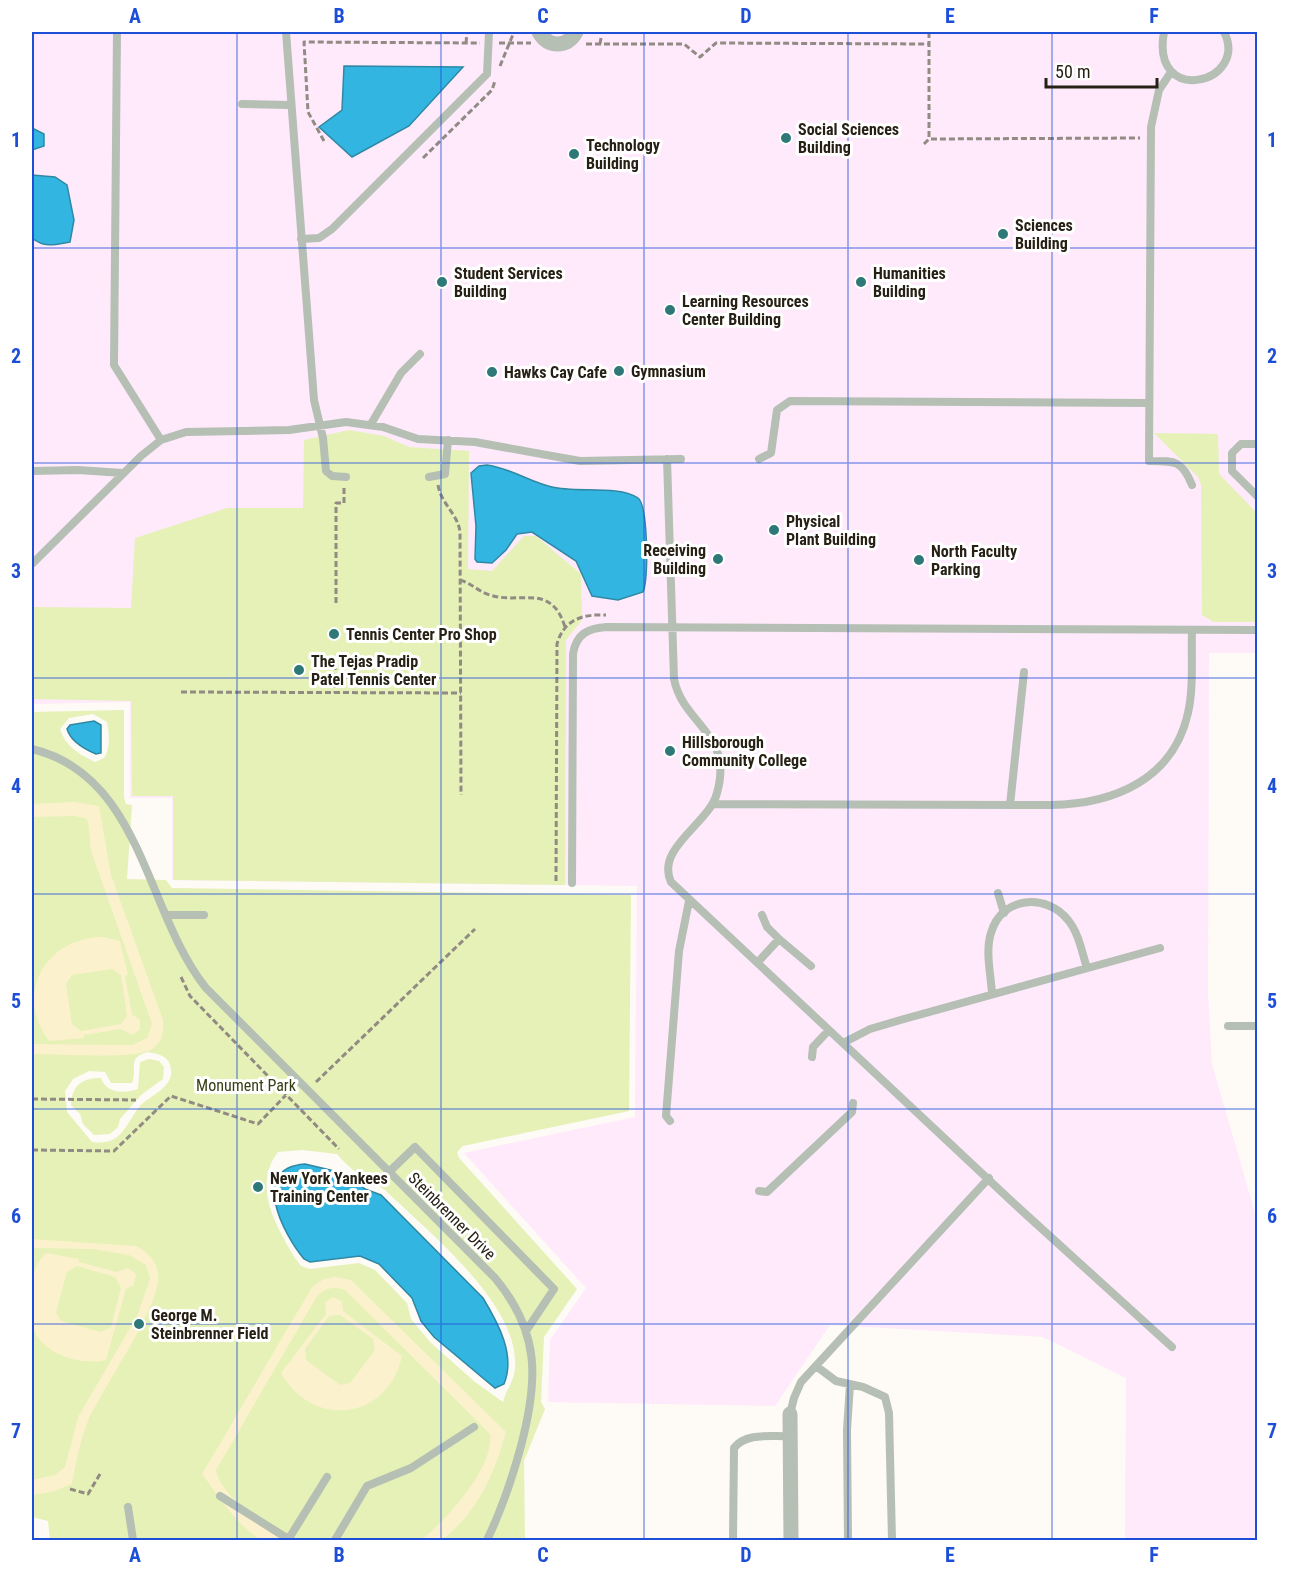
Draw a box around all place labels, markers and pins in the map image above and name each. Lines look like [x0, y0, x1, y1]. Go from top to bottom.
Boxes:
place label: Social Sciences Building [798, 120, 899, 157]
marker: Social Sciences Building [779, 131, 793, 145]
place label: Technology Building [586, 136, 660, 173]
marker: Technology Building [567, 147, 581, 161]
place label: Sciences Building [1015, 216, 1073, 253]
marker: Sciences Building [996, 227, 1010, 241]
place label: Student Services Building [454, 264, 563, 301]
place label: Humanities Building [873, 264, 946, 301]
marker: Student Services Building [435, 275, 449, 289]
marker: Humanities Building [854, 275, 868, 289]
place label: Learning Resources Center Building [682, 292, 809, 329]
marker: Learning Resources Center Building [663, 303, 677, 317]
place label: Gymnasium [631, 362, 706, 381]
place label: Hawks Cay Cafe [504, 363, 607, 382]
marker: Gymnasium [612, 364, 626, 378]
marker: Hawks Cay Cafe [485, 365, 499, 379]
place label: Physical Plant Building [786, 512, 876, 549]
marker: Physical Plant Building [767, 523, 781, 537]
place label: Receiving Building [643, 541, 706, 578]
place label: North Faculty Parking [931, 542, 1017, 579]
marker: Receiving Building [711, 552, 725, 566]
marker: North Faculty Parking [912, 553, 926, 567]
place label: Tennis Center Pro Shop [346, 625, 497, 644]
marker: Tennis Center Pro Shop [327, 627, 341, 641]
place label: The Tejas Pradip Patel Tennis Center [311, 652, 436, 689]
marker: The Tejas Pradip Patel Tennis Center [292, 663, 306, 677]
place label: Hillsborough Community College [682, 733, 807, 770]
marker: Hillsborough Community College [663, 744, 677, 758]
place label: New York Yankees Training Center [270, 1169, 388, 1206]
marker: New York Yankees Training Center [251, 1180, 265, 1194]
place label: George M. Steinbrenner Field [151, 1306, 269, 1343]
marker: George M. Steinbrenner Field [132, 1317, 146, 1331]

